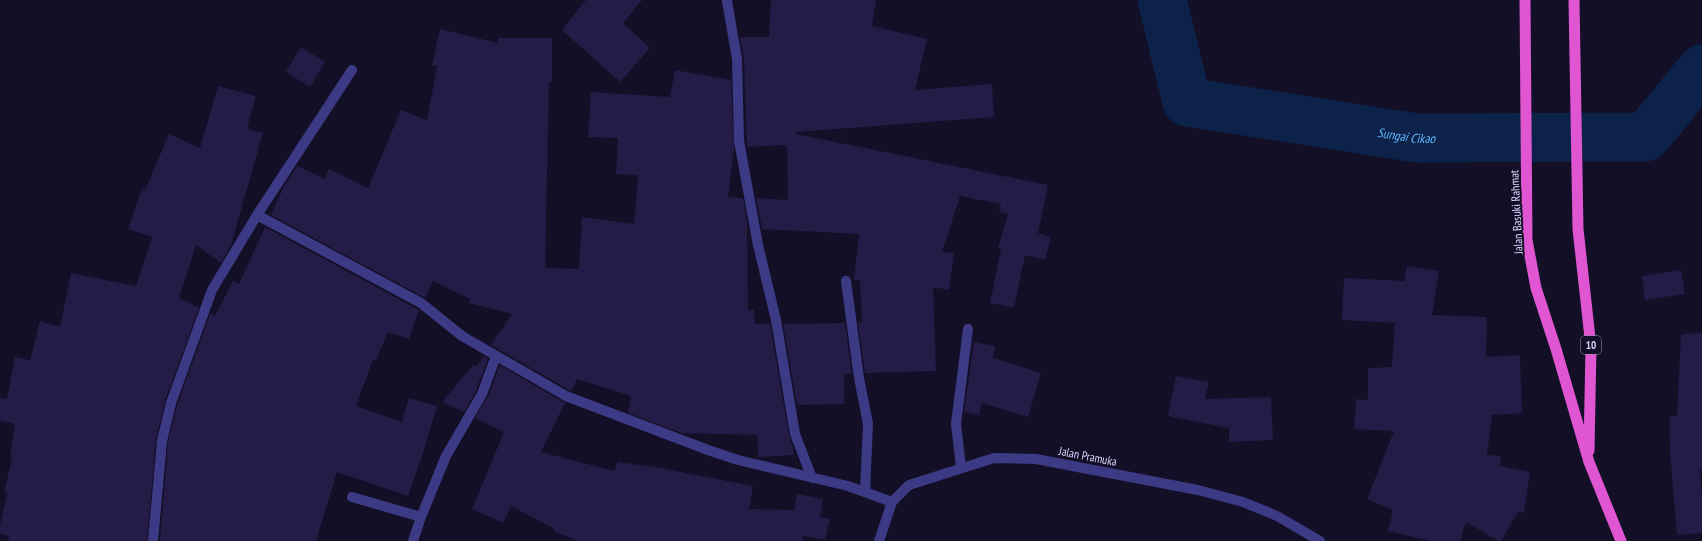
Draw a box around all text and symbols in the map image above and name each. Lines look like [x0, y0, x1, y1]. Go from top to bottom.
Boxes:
water label: Sungai Cikao [1376, 123, 1437, 147]
street label: Jalan Basuki Rahmat [1506, 169, 1526, 256]
road number: 10 [1581, 336, 1601, 354]
street label: Jalan Pramuka [1057, 443, 1118, 469]

